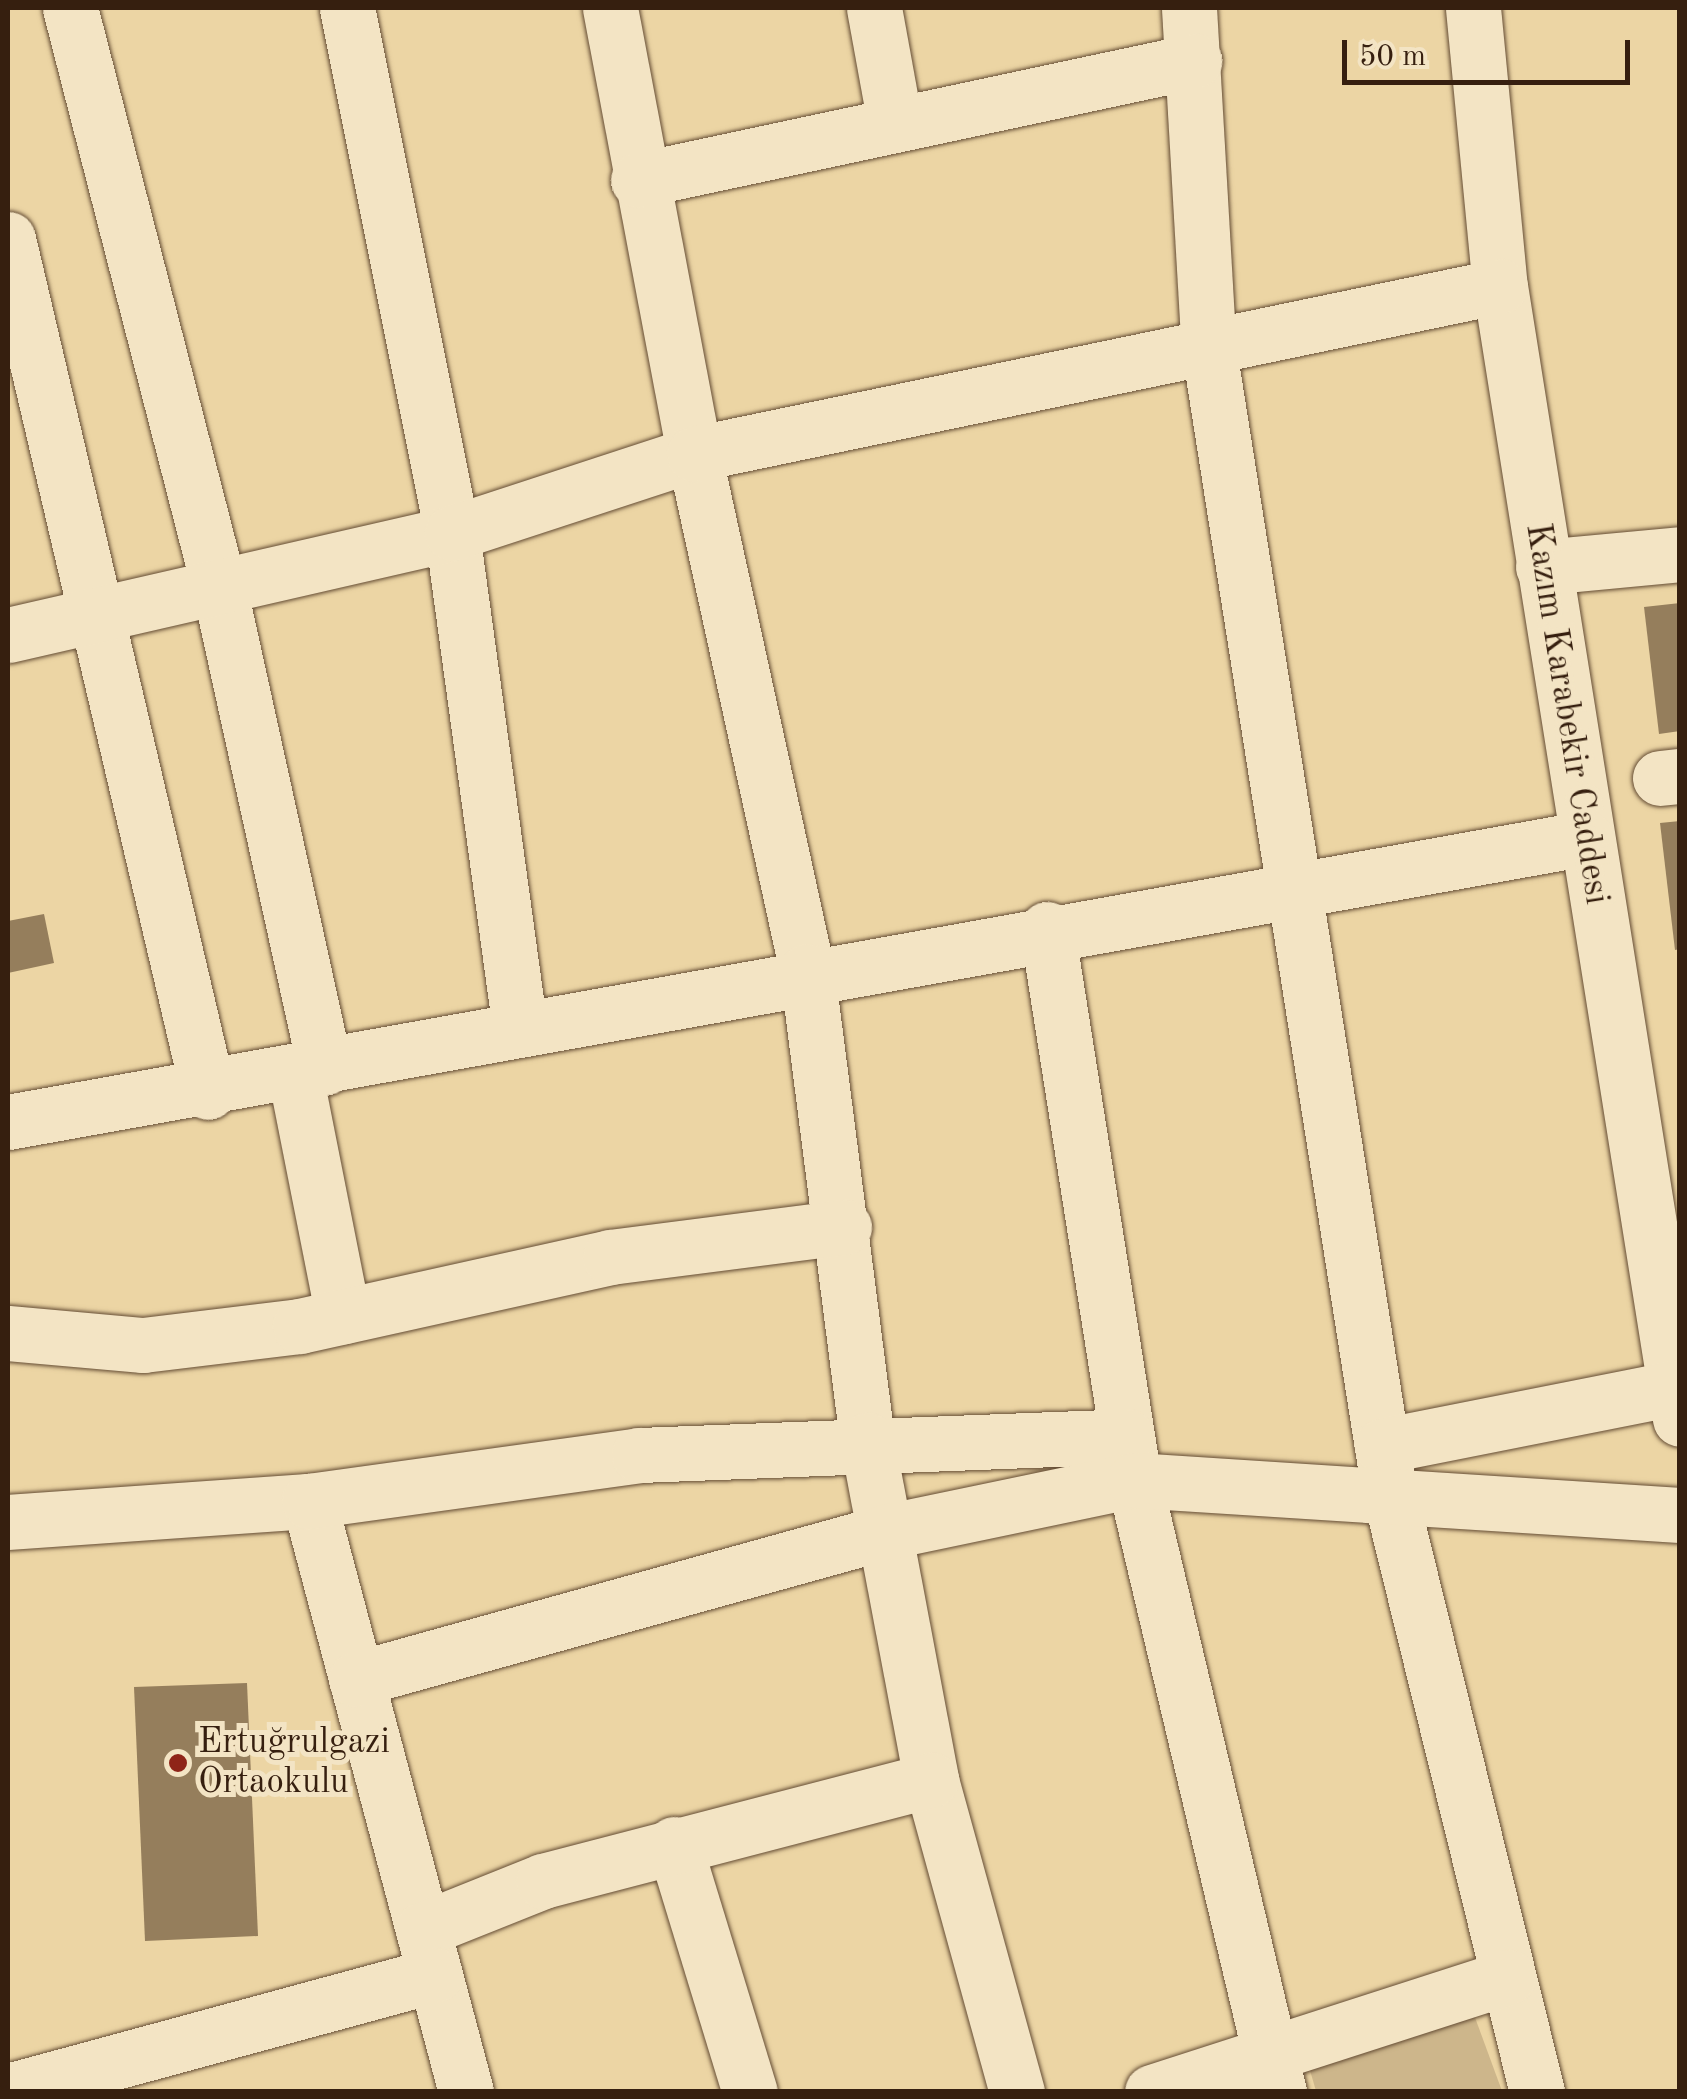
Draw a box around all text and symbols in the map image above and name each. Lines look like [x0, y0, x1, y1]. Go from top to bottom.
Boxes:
scale bar [1347, 20, 1634, 82]
text: 50 m [1359, 42, 1426, 72]
street label: Kazım Karabekir Caddesi [1515, 520, 1617, 908]
place label: Ertuğrulgazi Ortaokulu [198, 1722, 390, 1804]
marker: Ertuğrulgazi Ortaokulu [167, 1752, 189, 1774]

